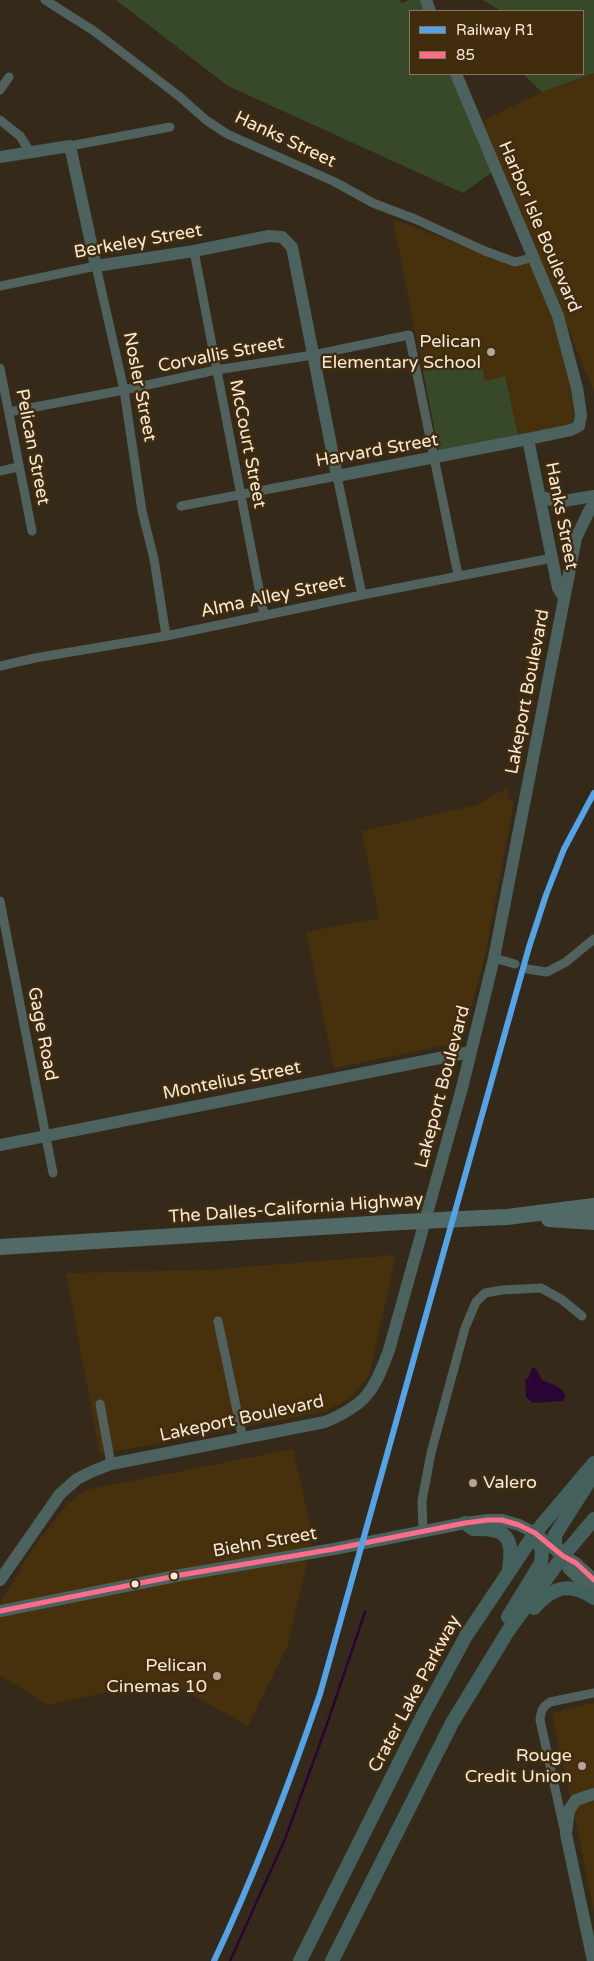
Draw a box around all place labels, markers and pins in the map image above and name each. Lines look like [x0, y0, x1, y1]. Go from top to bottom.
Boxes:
place label: Pelican Elementary School [321, 331, 481, 374]
marker: Pelican Elementary School [485, 346, 497, 358]
place label: Valero [483, 1472, 537, 1494]
marker: Valero [467, 1477, 479, 1489]
unlabelled marker [169, 1571, 179, 1581]
unlabelled marker [130, 1579, 140, 1589]
place label: Pelican Cinemas 10 [106, 1655, 207, 1698]
marker: Pelican Cinemas 10 [211, 1670, 223, 1682]
place label: Rouge Credit Union [465, 1745, 572, 1788]
marker: Rouge Credit Union [576, 1760, 588, 1772]

